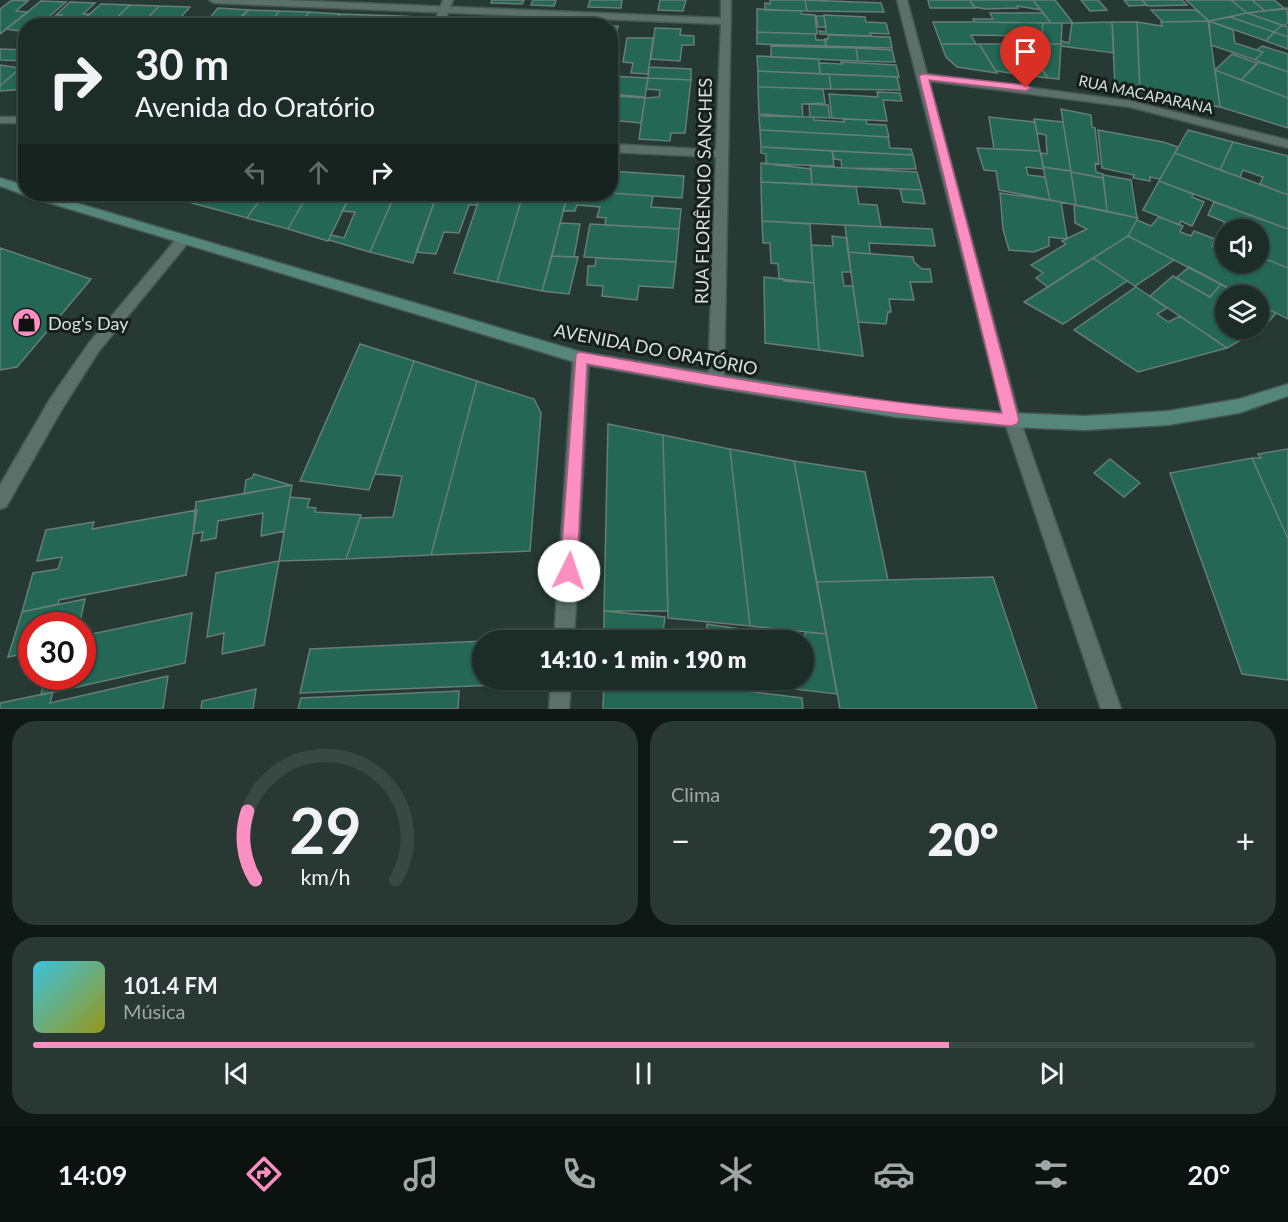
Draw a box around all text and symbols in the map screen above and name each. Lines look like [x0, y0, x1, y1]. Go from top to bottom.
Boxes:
pin [1000, 26, 1051, 88]
icon: arrive [1009, 35, 1042, 68]
text: 30 m [135, 39, 229, 89]
icon: right [36, 42, 114, 120]
street label: RUA MACAPARANA [1077, 71, 1216, 117]
street label: RUA FLORÊNCIO SANCHES [690, 78, 716, 304]
text: Avenida do Oratório [135, 90, 375, 123]
icon: left [239, 156, 272, 189]
icon: ahead [302, 156, 335, 189]
icon: right [365, 156, 398, 189]
map controls [1215, 219, 1269, 339]
button: sound [1215, 219, 1269, 273]
button: layers [1215, 285, 1269, 339]
shop icon: Dog's Day [11, 307, 43, 339]
place label: Dog's Day [48, 312, 129, 334]
street label: AVENIDA DO ORATÓRIO [552, 318, 760, 380]
position arrow [537, 539, 601, 603]
speed limit sign: 30 [18, 612, 96, 690]
text: 14:10 · 1 min · 190 m [540, 646, 746, 673]
text: Clima [671, 782, 720, 806]
text: 29 [289, 792, 361, 867]
text: 20° [928, 812, 998, 866]
text: − [671, 820, 690, 860]
text: + [1236, 820, 1255, 860]
text: km/h [300, 864, 350, 890]
text: 101.4 FM [123, 972, 218, 999]
text: Música [123, 999, 186, 1023]
icon: previous [220, 1057, 253, 1090]
icon: pause [627, 1057, 660, 1090]
icon: next [1035, 1057, 1068, 1090]
icon: directions [243, 1153, 285, 1195]
icon: music [400, 1153, 442, 1195]
icon: phone [558, 1153, 600, 1195]
icon: climate [715, 1153, 757, 1195]
icon: car [873, 1153, 915, 1195]
icon: filters [1030, 1153, 1072, 1195]
text: 14:09 [58, 1158, 127, 1191]
text: 20° [1188, 1158, 1230, 1191]

